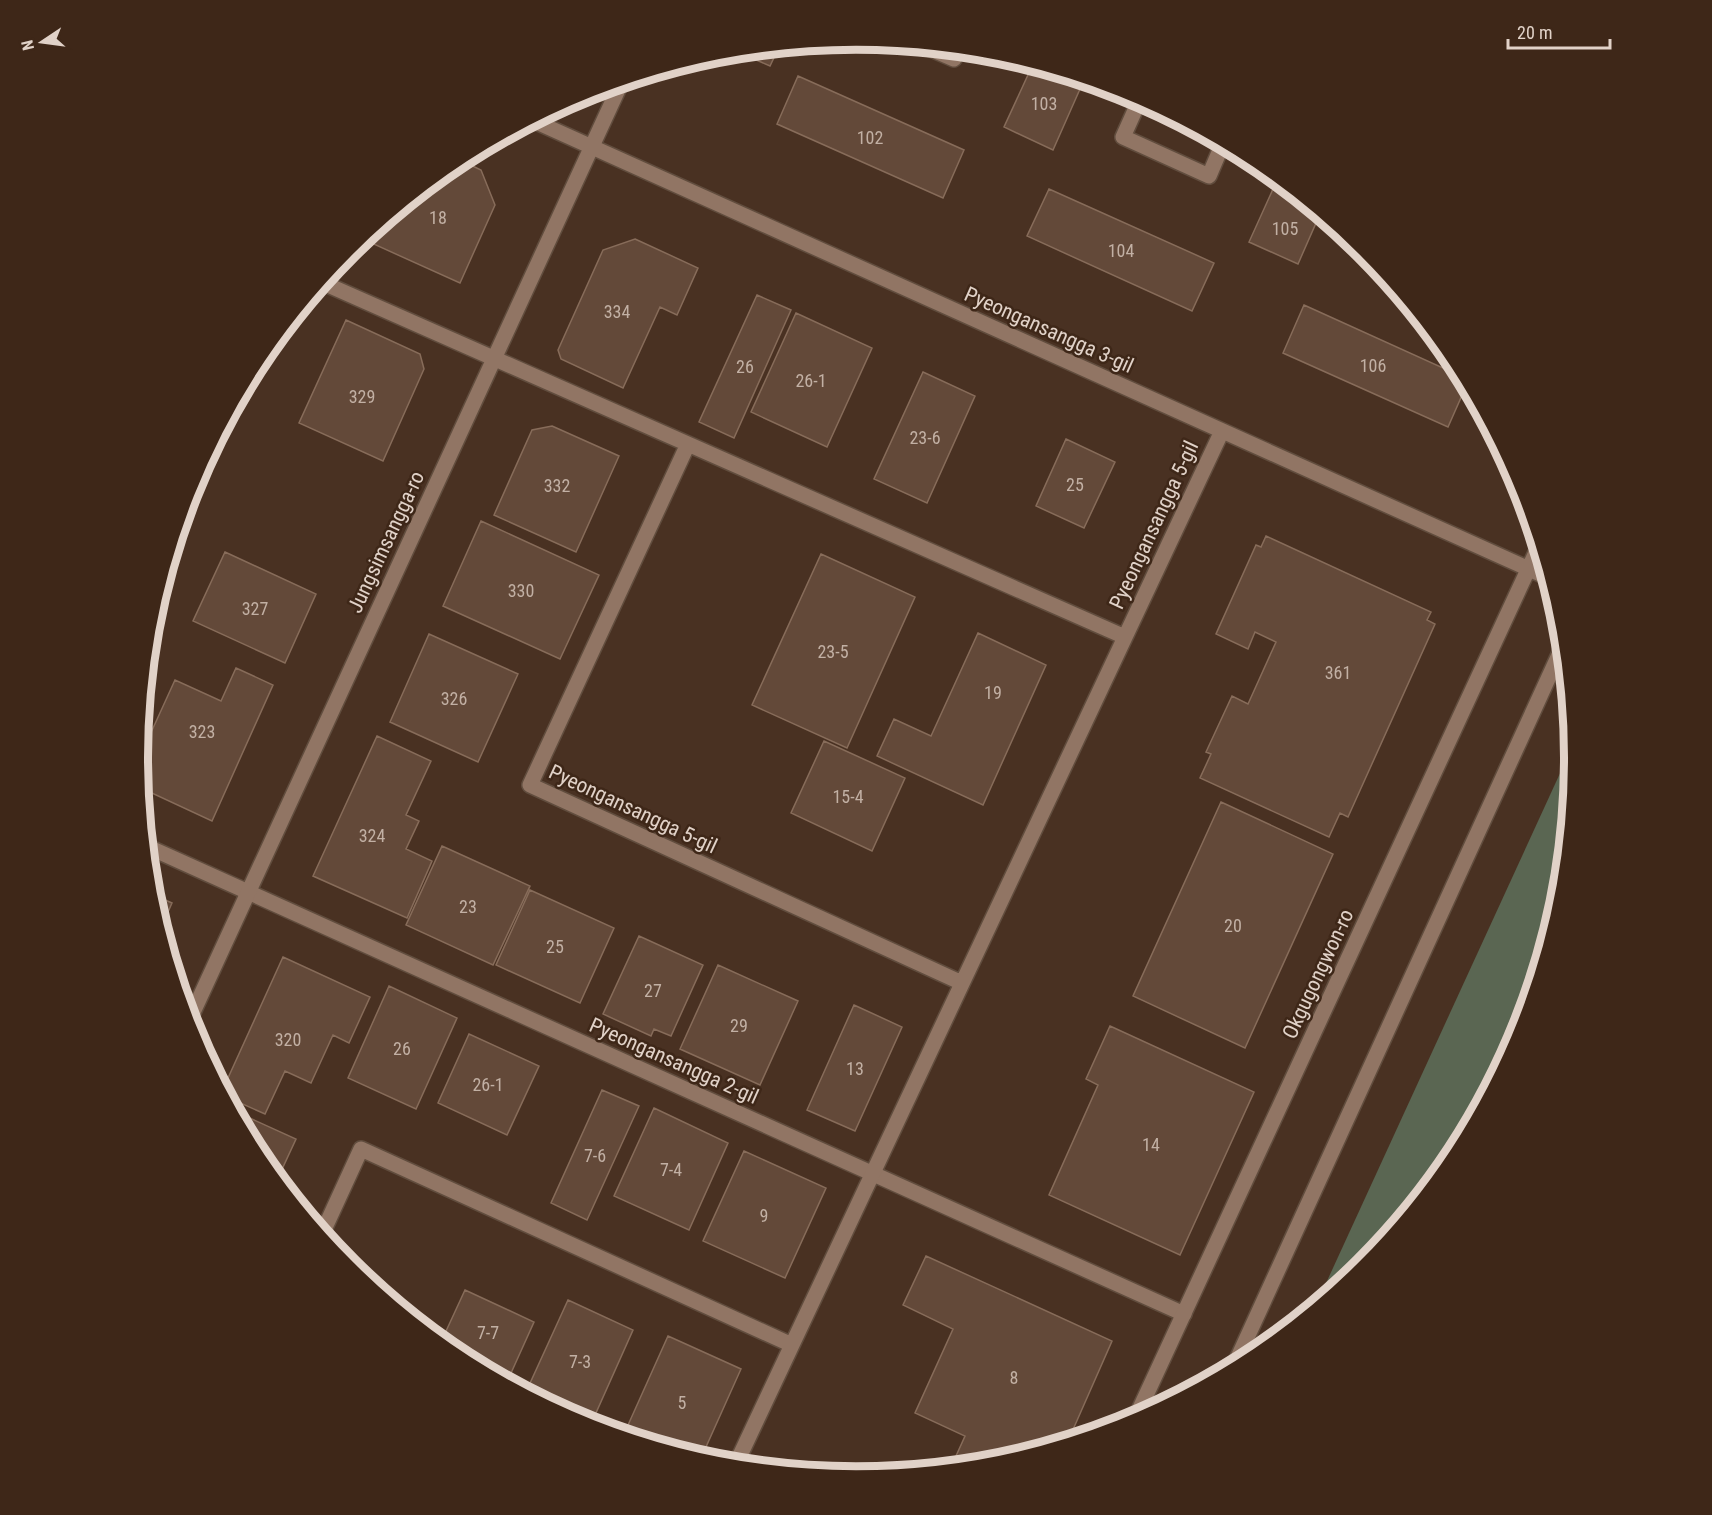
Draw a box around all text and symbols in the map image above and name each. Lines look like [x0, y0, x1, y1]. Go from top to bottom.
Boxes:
north arrow [12, 12, 72, 72]
scale bar [1508, 12, 1610, 50]
text: 20 m [1517, 22, 1552, 43]
text: N [18, 38, 38, 52]
house number: 103 [1031, 93, 1057, 114]
house number: 102 [857, 127, 883, 148]
house number: 18 [429, 207, 447, 228]
house number: 105 [1272, 218, 1298, 239]
house number: 104 [1108, 240, 1134, 261]
street label: Pyeongansangga 3-gil [961, 282, 1137, 378]
house number: 334 [604, 301, 630, 322]
house number: 106 [1360, 355, 1386, 376]
house number: 26 [736, 356, 754, 377]
house number: 26-1 [795, 370, 827, 391]
house number: 329 [349, 386, 375, 407]
house number: 23-6 [909, 427, 941, 448]
street label: Pyeongansangga 5-gil [1105, 437, 1203, 613]
street label: Jungsimsangga-ro [343, 467, 429, 617]
house number: 25 [1066, 474, 1084, 495]
house number: 332 [544, 475, 570, 496]
house number: 330 [508, 580, 534, 601]
house number: 327 [242, 598, 268, 619]
house number: 23-5 [817, 641, 849, 662]
house number: 361 [1325, 662, 1351, 683]
house number: 19 [984, 682, 1002, 703]
house number: 326 [441, 688, 467, 709]
house number: 323 [189, 721, 215, 742]
street label: Pyeongansangga 5-gil [545, 760, 721, 858]
house number: 15-4 [832, 786, 864, 807]
house number: 324 [359, 825, 385, 846]
house number: 23 [459, 896, 477, 917]
street label: Okgugongwon-ro [1278, 905, 1358, 1043]
house number: 20 [1224, 915, 1242, 936]
house number: 25 [546, 936, 564, 957]
house number: 27 [644, 980, 662, 1001]
street label: Pyeongansangga 2-gil [586, 1013, 762, 1109]
house number: 29 [730, 1015, 748, 1036]
house number: 320 [275, 1029, 301, 1050]
house number: 26 [393, 1038, 411, 1059]
house number: 13 [846, 1058, 864, 1079]
house number: 26-1 [472, 1074, 504, 1095]
house number: 14 [1142, 1134, 1160, 1155]
house number: 7-6 [584, 1145, 606, 1166]
house number: 7-4 [660, 1159, 682, 1180]
house number: 9 [760, 1205, 768, 1226]
house number: 7-7 [477, 1322, 499, 1343]
house number: 7-3 [569, 1351, 591, 1372]
house number: 8 [1010, 1367, 1018, 1388]
house number: 5 [678, 1392, 687, 1413]

